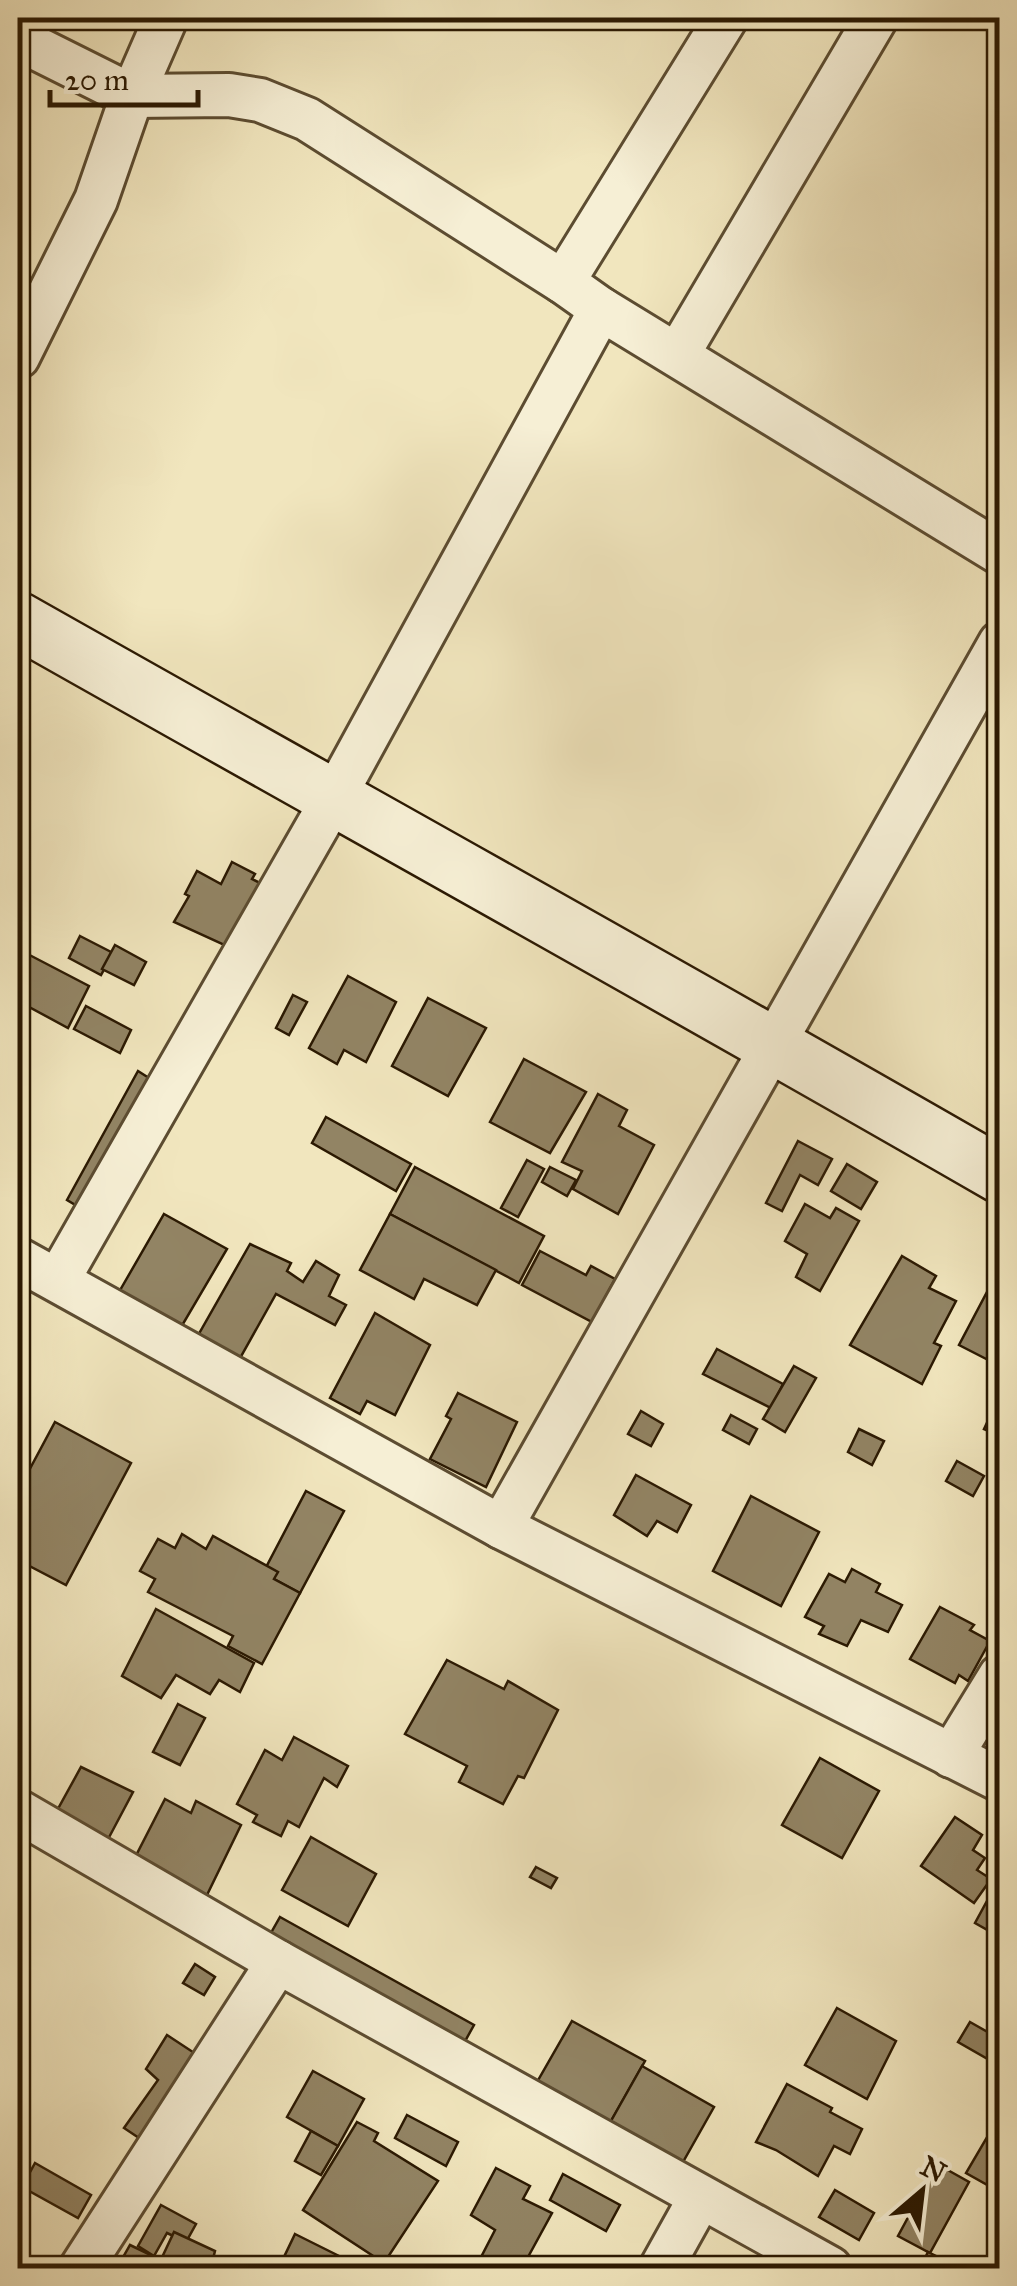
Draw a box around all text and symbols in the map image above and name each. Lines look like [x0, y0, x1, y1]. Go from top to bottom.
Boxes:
scale bar [50, 45, 198, 107]
text: 20 m [65, 62, 129, 98]
north arrow [872, 2141, 972, 2241]
text: N [915, 2148, 952, 2191]

